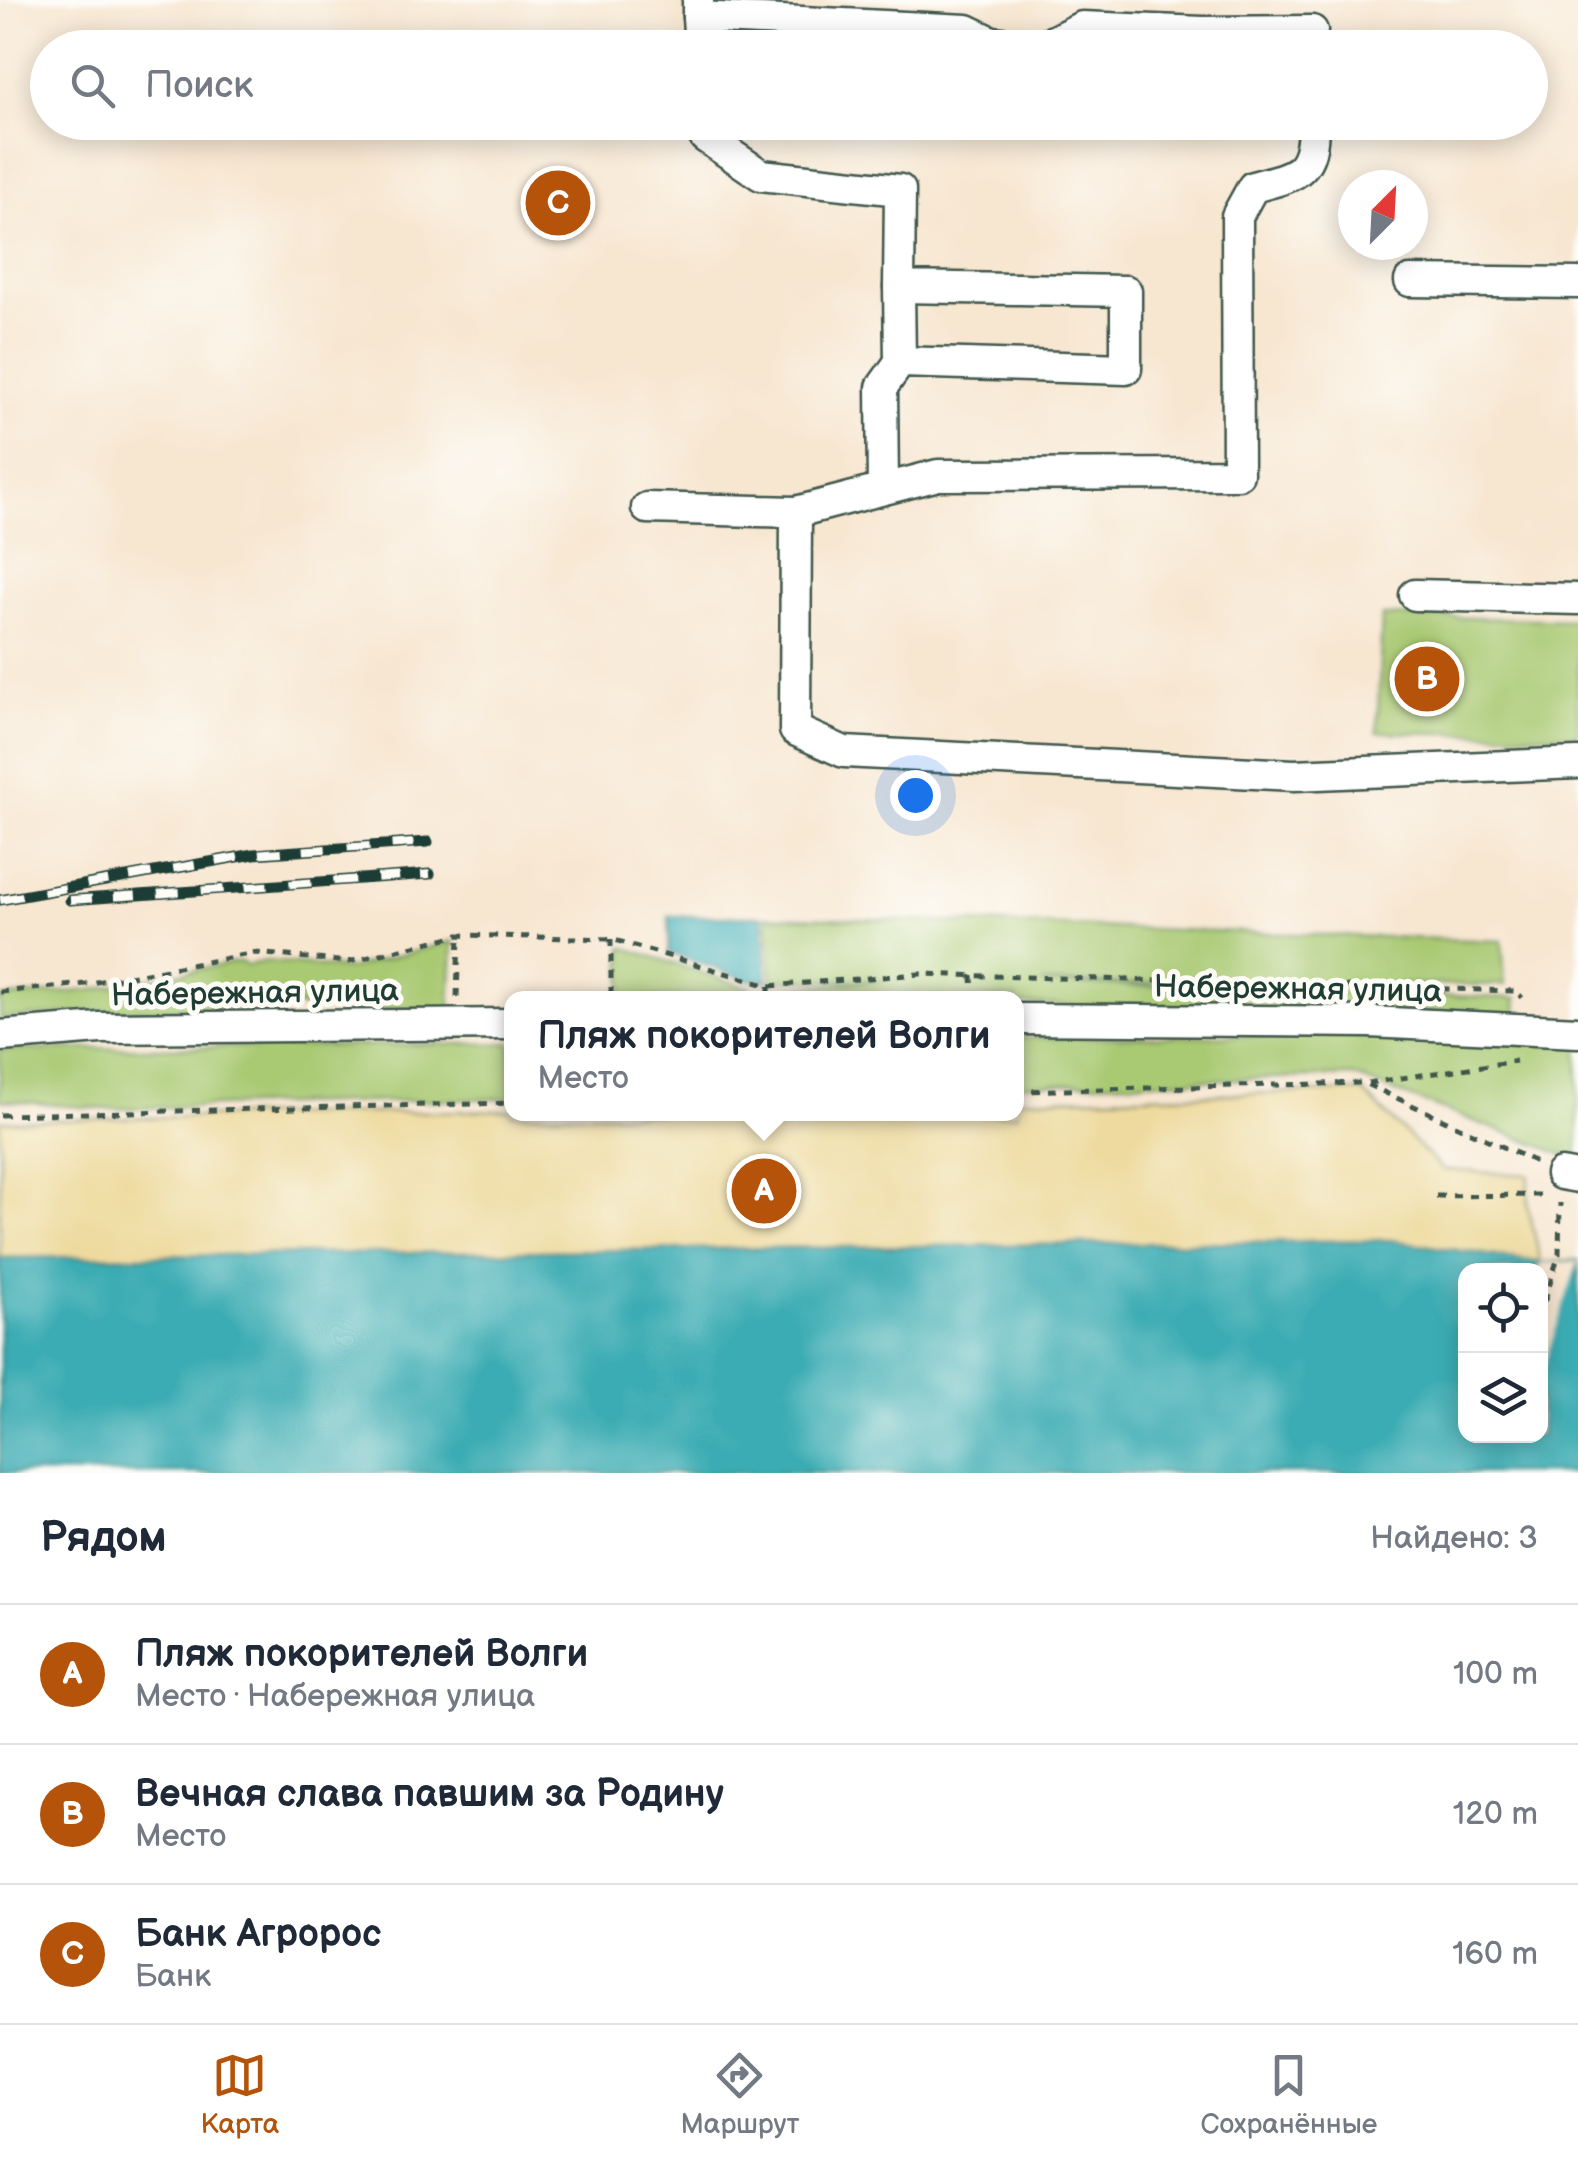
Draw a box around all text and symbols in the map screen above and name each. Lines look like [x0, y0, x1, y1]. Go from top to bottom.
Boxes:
search box [30, 30, 1548, 140]
icon: search [65, 58, 120, 113]
text: Поиск [145, 63, 253, 108]
pin: C [526, 166, 590, 240]
north arrow [1338, 170, 1428, 260]
pin: B [1394, 642, 1460, 716]
your location [890, 770, 941, 821]
street label: Набережная улица [1154, 967, 1442, 1012]
street label: Набережная улица [111, 971, 399, 1016]
popup [504, 991, 1024, 1121]
text: Пляж покорителей Волги [537, 1014, 991, 1059]
text: Место [537, 1059, 629, 1098]
pin: A [732, 1154, 796, 1228]
map controls [1458, 1263, 1548, 1443]
button: locate [1458, 1263, 1548, 1353]
button: layers [1458, 1353, 1548, 1443]
text: Рядом [40, 1513, 167, 1564]
text: Найдено: 3 [1370, 1519, 1538, 1558]
text: Пляж покорителей Волги [135, 1632, 588, 1677]
text: A [63, 1655, 82, 1694]
text: 100 m [1453, 1655, 1538, 1694]
text: Место · Набережная улица [135, 1677, 535, 1716]
text: Вечная слава павшим за Родину [135, 1772, 724, 1817]
text: B [61, 1795, 84, 1834]
text: 120 m [1453, 1795, 1538, 1834]
text: Место [135, 1817, 226, 1856]
text: Банк Агророс [135, 1912, 381, 1957]
text: C [61, 1935, 84, 1974]
text: 160 m [1452, 1935, 1538, 1974]
text: Банк [135, 1957, 211, 1996]
tab: Карта [201, 2048, 279, 2141]
tab: Маршрут [680, 2048, 799, 2141]
tab: Сохранённые [1201, 2048, 1377, 2141]

